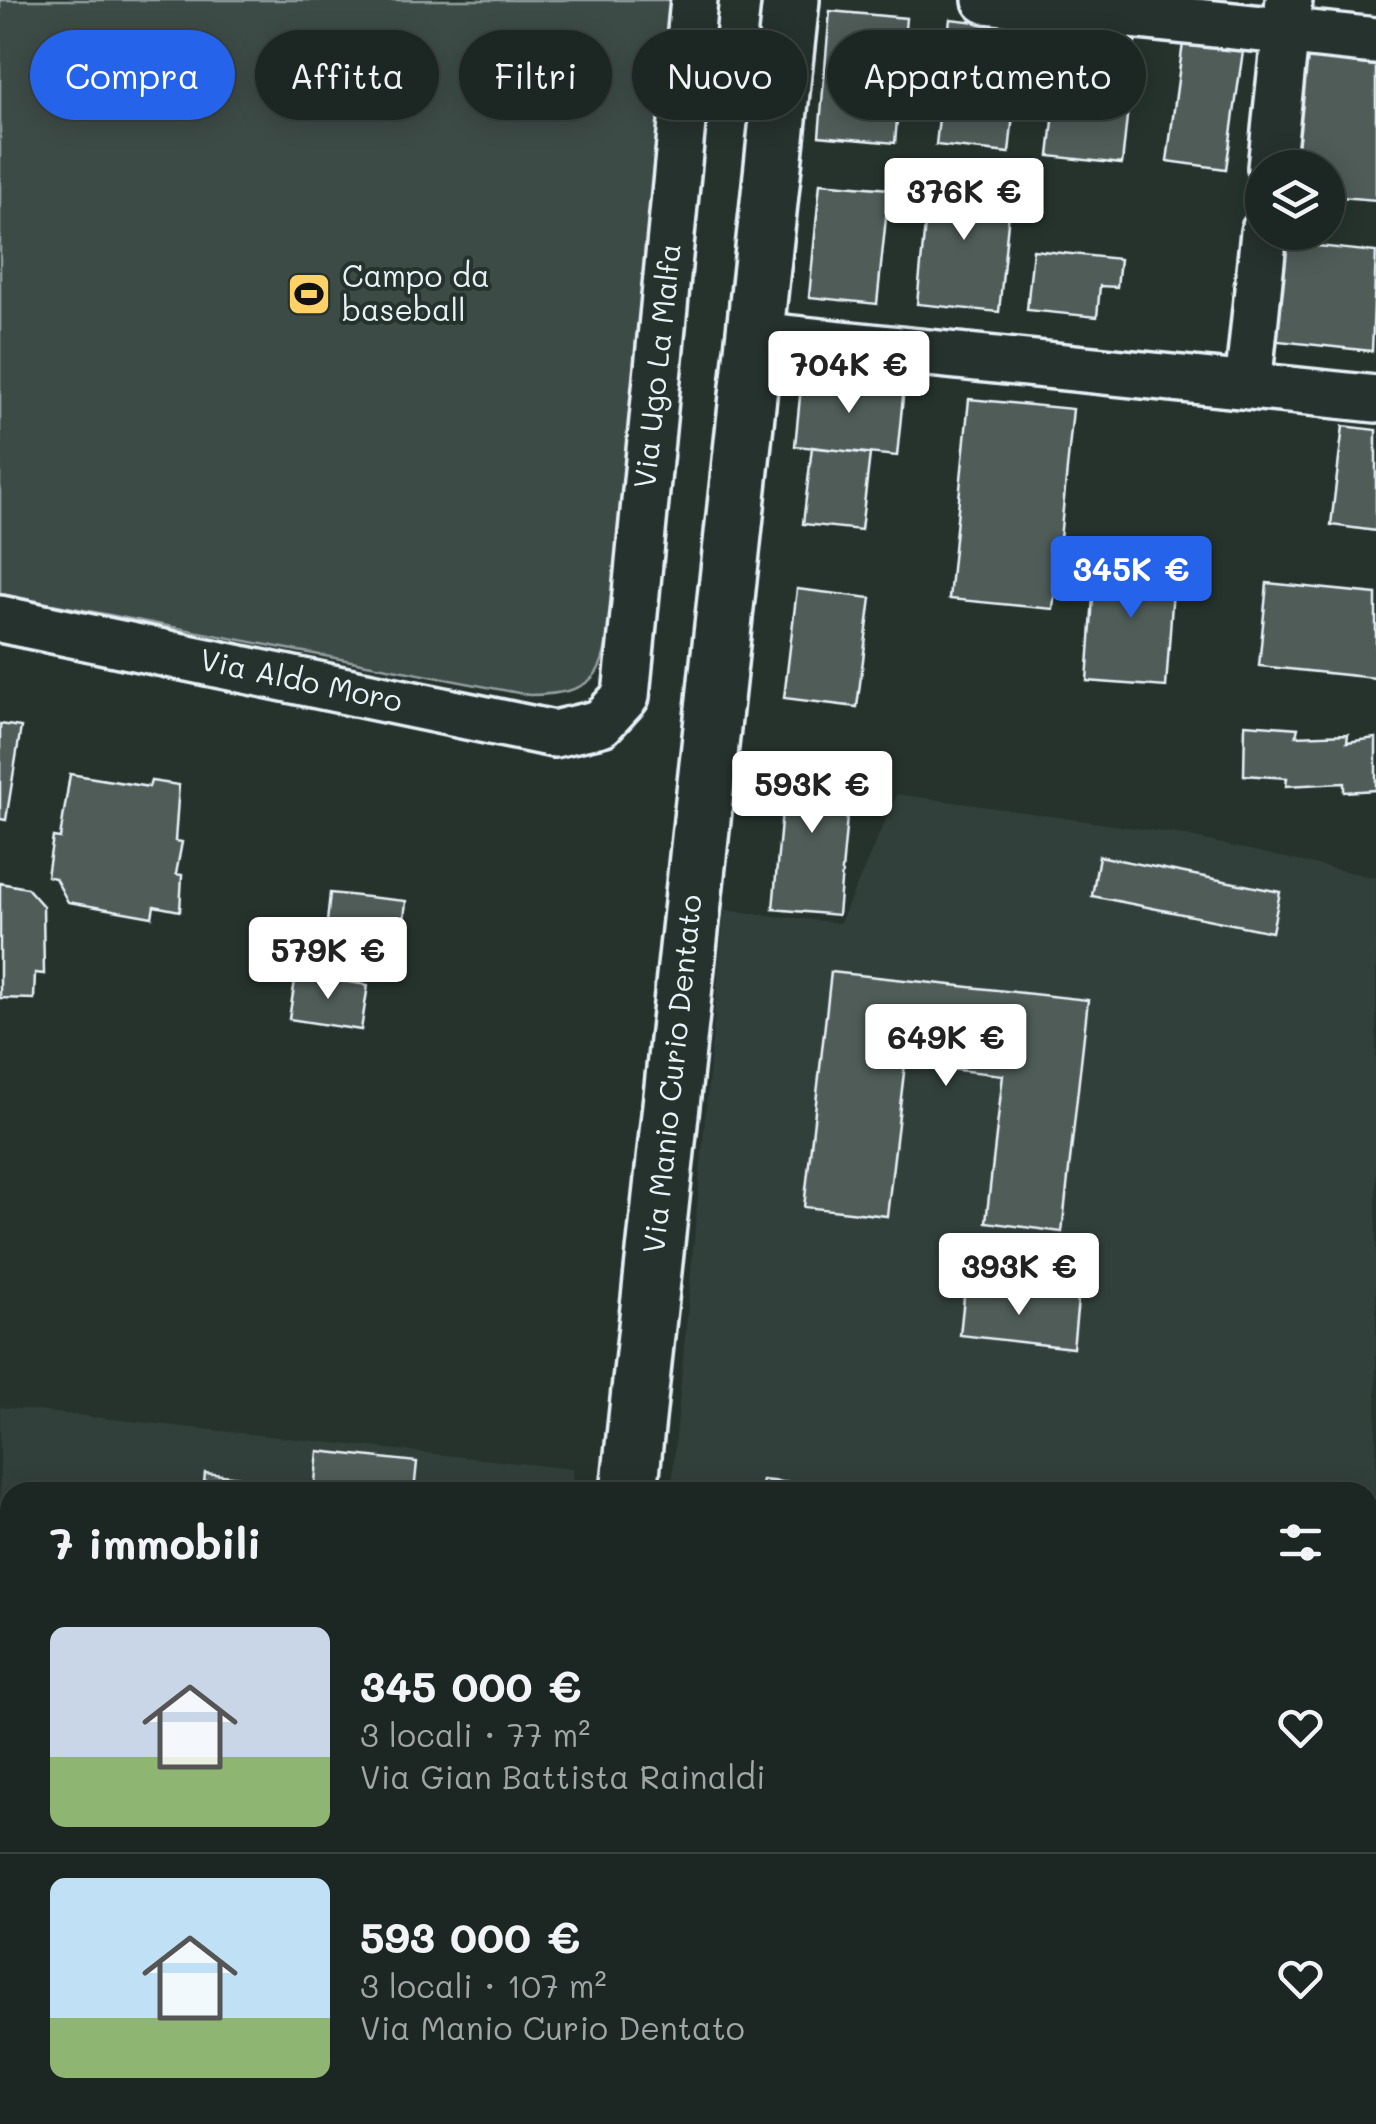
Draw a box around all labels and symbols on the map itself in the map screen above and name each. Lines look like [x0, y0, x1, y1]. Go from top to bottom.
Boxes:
pin: 376K € [883, 158, 1045, 243]
street label: Via Ugo La Malfa [623, 241, 689, 490]
place label: Campo da baseball [342, 255, 490, 329]
sports icon: Campo da baseball [286, 271, 332, 317]
pin: 704K € [768, 331, 930, 416]
pin: 345K € [1050, 536, 1212, 621]
street label: Via Aldo Moro [197, 638, 406, 720]
pin: 593K € [731, 751, 893, 836]
street label: Via Manio Curio Dentato [632, 892, 710, 1255]
pin: 579K € [247, 917, 409, 1002]
pin: 649K € [865, 1004, 1027, 1089]
pin: 393K € [938, 1233, 1100, 1318]

